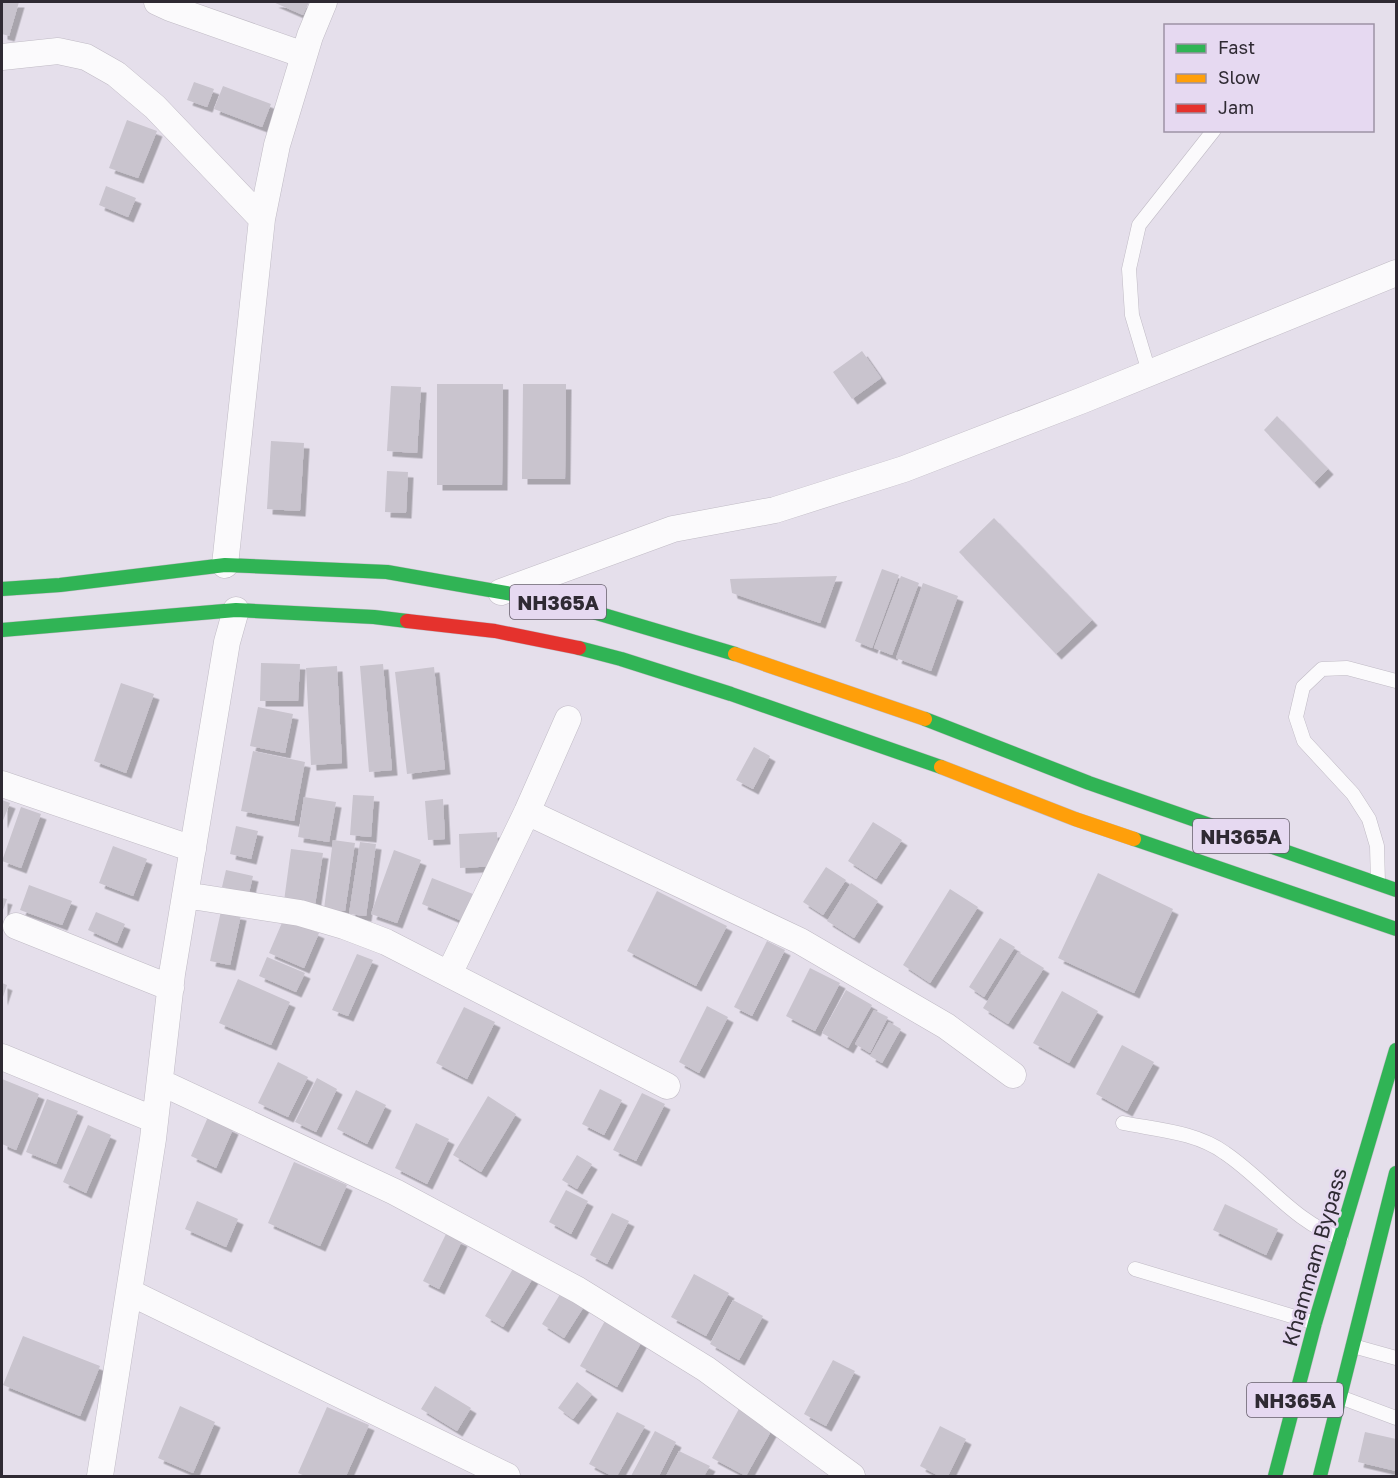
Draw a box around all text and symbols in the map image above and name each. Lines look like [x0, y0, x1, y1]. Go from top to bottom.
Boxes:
legend [1164, 24, 1374, 132]
text: Fast [1218, 36, 1255, 58]
text: Slow [1218, 66, 1261, 88]
text: Jam [1218, 96, 1254, 118]
road number: NH365A [510, 585, 606, 619]
road number: NH365A [1193, 819, 1289, 853]
street label: Khammam Bypass [1276, 1165, 1352, 1349]
road number: NH365A [1247, 1383, 1343, 1417]

